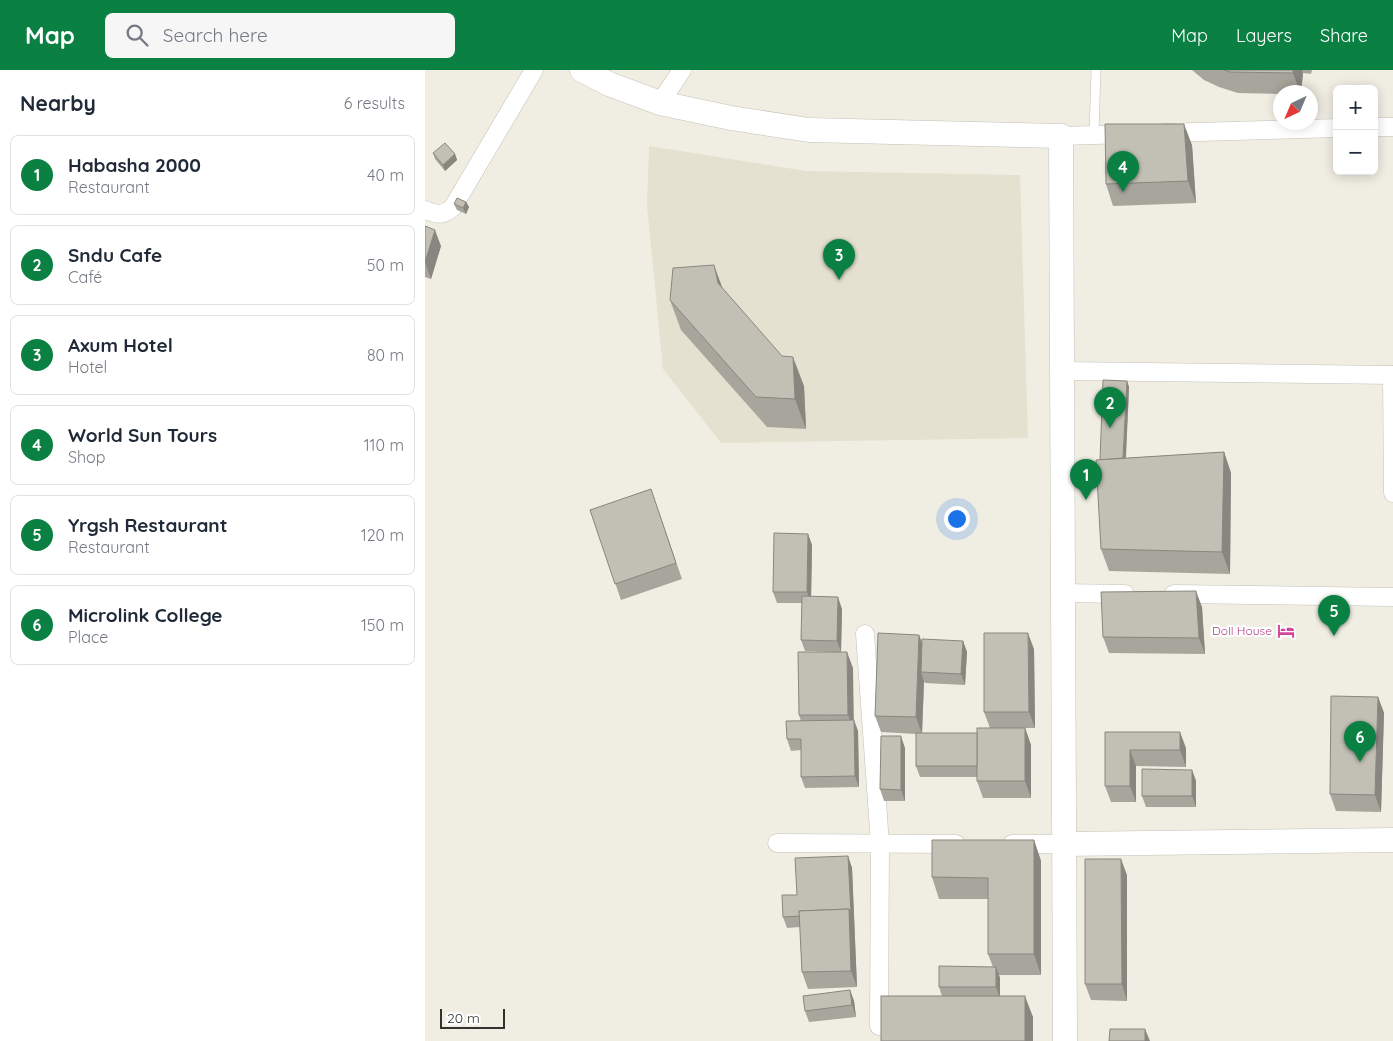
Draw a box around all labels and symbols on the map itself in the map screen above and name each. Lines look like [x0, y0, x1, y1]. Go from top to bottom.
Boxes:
north arrow [1273, 85, 1318, 130]
pin: 4 [1107, 151, 1139, 192]
pin: 3 [823, 239, 855, 280]
pin: 2 [1094, 387, 1126, 428]
pin: 1 [1070, 459, 1102, 500]
your location [944, 506, 970, 532]
pin: 5 [1318, 595, 1350, 636]
hotel icon: Doll House [1276, 621, 1296, 641]
place label: Doll House [1212, 623, 1272, 638]
pin: 6 [1344, 721, 1376, 762]
scale bar [440, 1006, 505, 1029]

